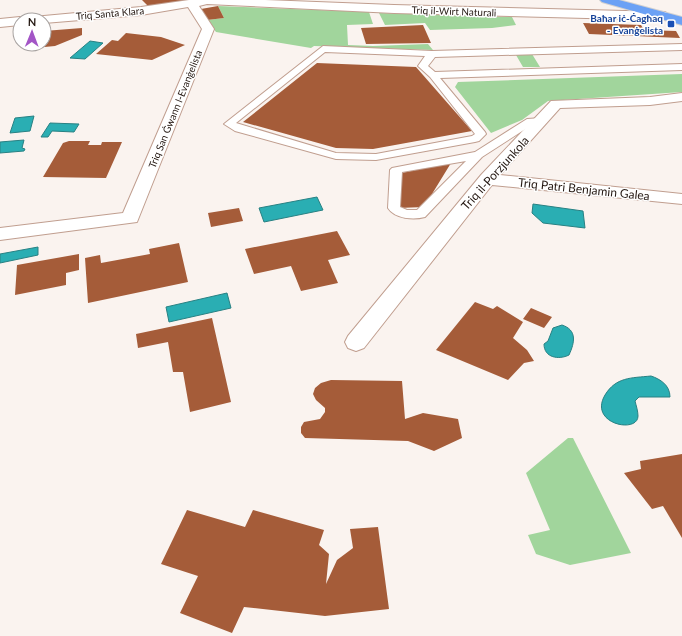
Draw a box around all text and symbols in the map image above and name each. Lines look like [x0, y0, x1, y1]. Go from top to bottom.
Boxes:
street label: Triq Santa Klara [75, 4, 145, 22]
street label: Triq il-Wirt Naturali [411, 4, 497, 18]
north arrow [12, 12, 52, 52]
place label: Baħar iċ-Ċagħaq - Evanġelista [590, 12, 663, 36]
text: N [28, 15, 37, 28]
marker: Baħar iċ-Ċagħaq - Evanġelista [666, 19, 676, 29]
street label: Triq San Ġwann l-Evanġelista [146, 48, 204, 170]
street label: Triq il-Porzjunkola [458, 133, 532, 213]
street label: Triq Patri Benjamin Galea [517, 175, 651, 203]

